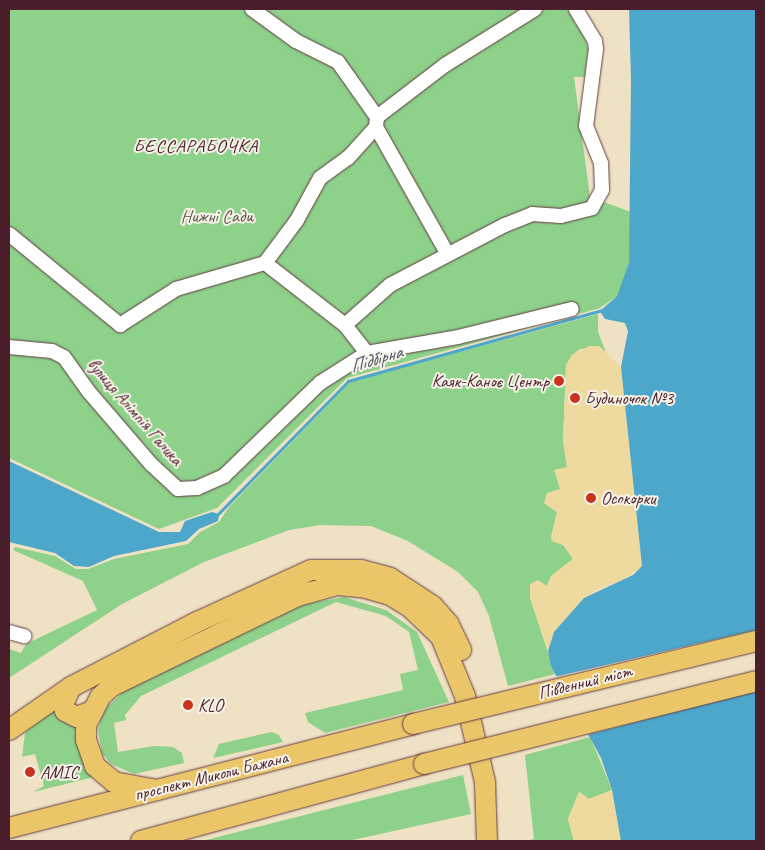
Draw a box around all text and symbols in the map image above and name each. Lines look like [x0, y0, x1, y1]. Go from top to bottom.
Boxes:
district label: БЕССАРАБОЧКА [131, 136, 261, 158]
park label: Нижні Сади [181, 205, 253, 227]
water label: Підбірна [347, 341, 405, 379]
street label: вулиця Алімпія Галика [83, 355, 187, 469]
place label: Каяк-Каноє Центр [432, 370, 549, 392]
marker: Каяк-Каноє Центр [553, 375, 565, 387]
place label: Будиночок №3 [585, 387, 673, 409]
marker: Будиночок №3 [569, 392, 581, 404]
place label: Осокорки [601, 487, 655, 509]
marker: Осокорки [585, 492, 597, 504]
street label: Південний міст [536, 660, 634, 704]
place label: KLO [198, 694, 223, 716]
marker: KLO [182, 699, 194, 711]
street label: проспект Миколи Бажана [132, 746, 290, 806]
place label: AMIC [40, 761, 78, 783]
marker: AMIC [24, 766, 36, 778]

